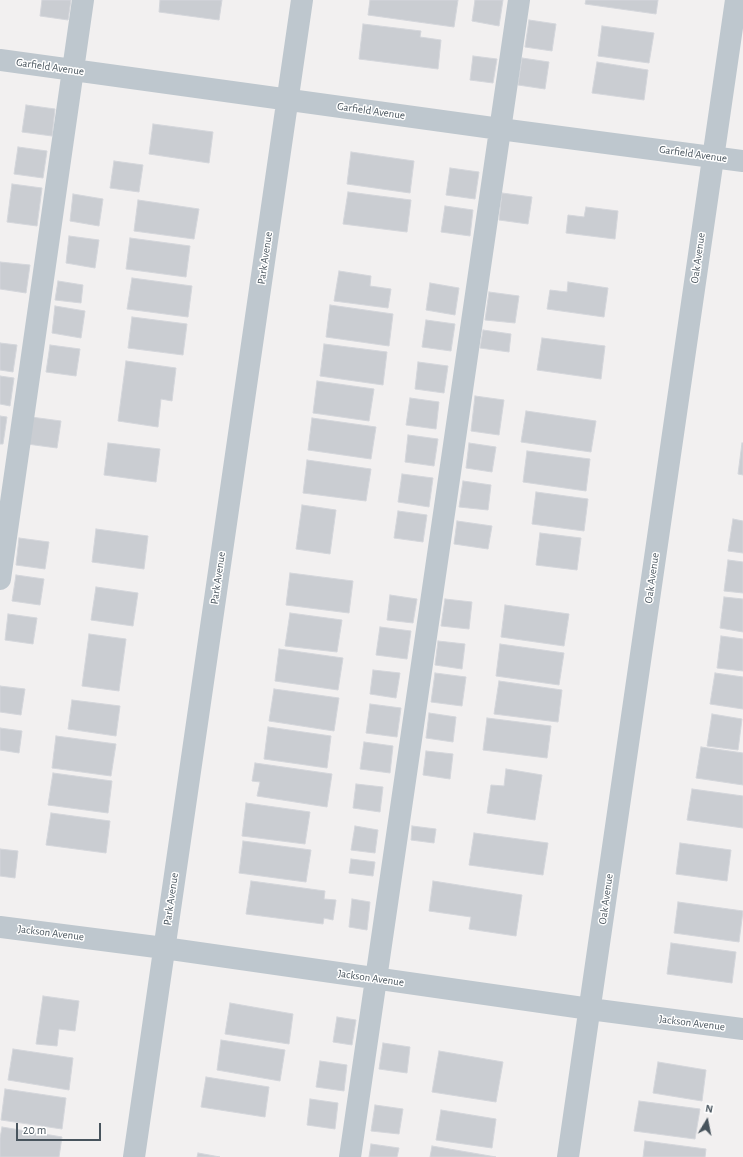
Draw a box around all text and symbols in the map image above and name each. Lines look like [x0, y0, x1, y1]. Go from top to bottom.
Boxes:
street label: Garfield Avenue [15, 56, 85, 78]
street label: Garfield Avenue [336, 100, 406, 122]
street label: Garfield Avenue [658, 143, 728, 165]
street label: Park Avenue [255, 231, 275, 285]
street label: Oak Avenue [688, 232, 708, 284]
street label: Park Avenue [208, 551, 228, 605]
street label: Oak Avenue [642, 552, 662, 604]
street label: Park Avenue [161, 872, 181, 926]
street label: Oak Avenue [596, 873, 616, 925]
street label: Jackson Avenue [17, 922, 85, 944]
street label: Jackson Avenue [337, 967, 405, 989]
street label: Jackson Avenue [658, 1012, 726, 1034]
north arrow [687, 1101, 727, 1141]
text: N [704, 1103, 714, 1115]
scale bar [18, 1115, 103, 1141]
text: 20 m [23, 1124, 46, 1136]

